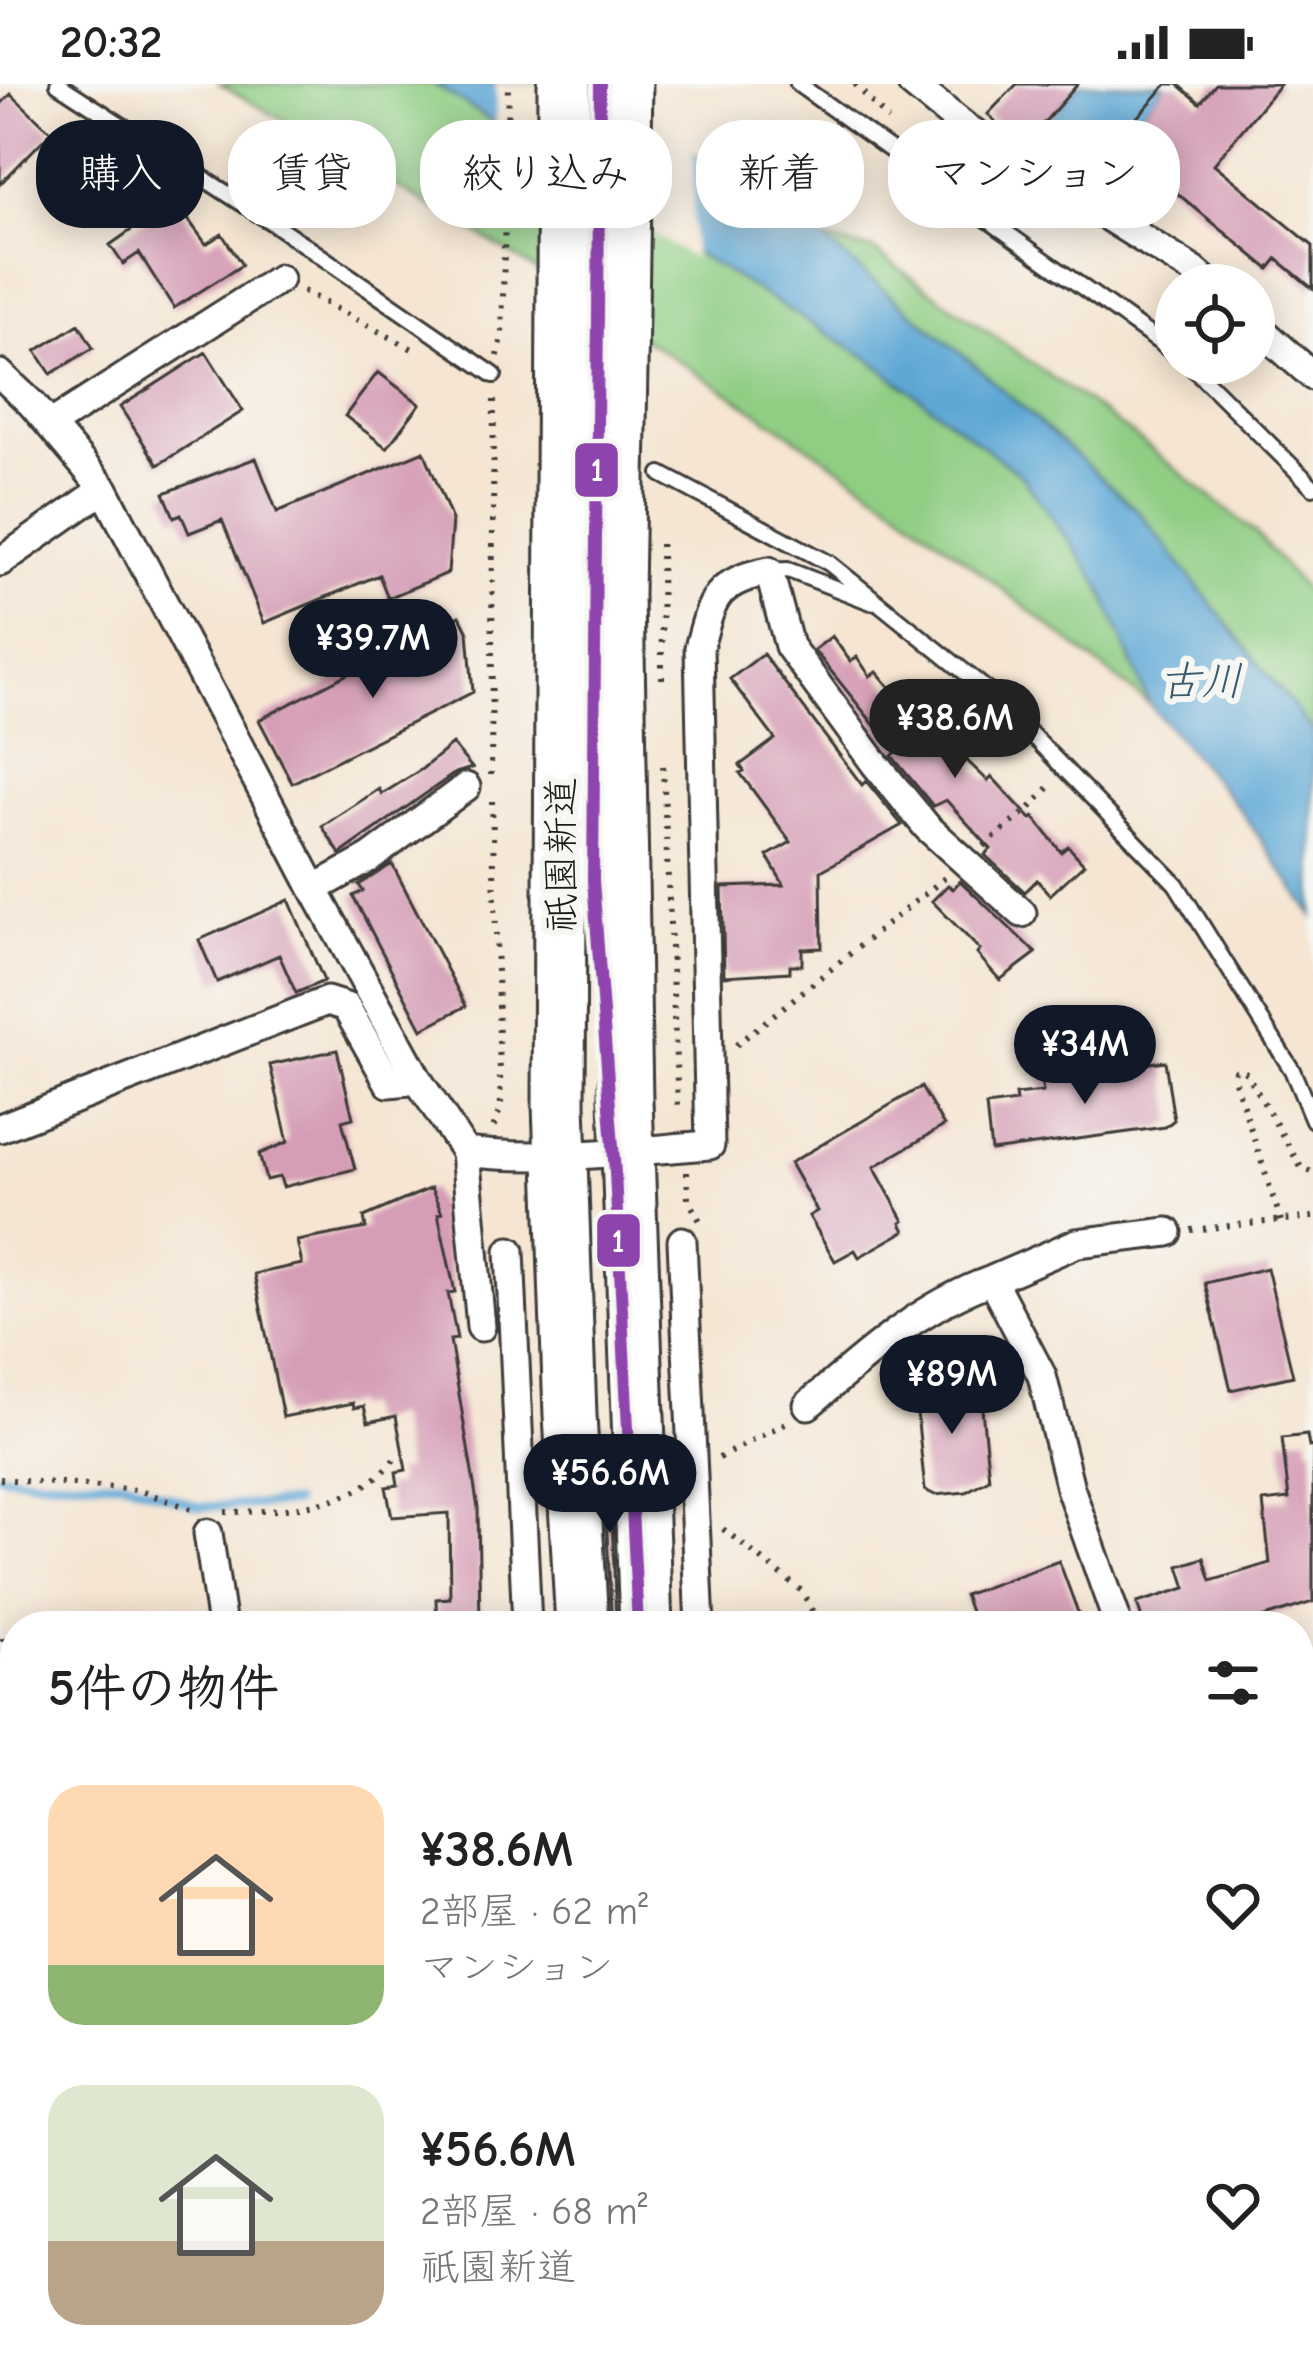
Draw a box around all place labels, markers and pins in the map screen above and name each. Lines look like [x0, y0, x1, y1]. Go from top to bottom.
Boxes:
pin: ¥39.7M [275, 599, 471, 701]
pin: ¥38.6M [857, 679, 1053, 781]
pin: ¥34M [1014, 1005, 1156, 1107]
pin: ¥89M [881, 1335, 1023, 1437]
pin: ¥56.6M [512, 1434, 708, 1536]

